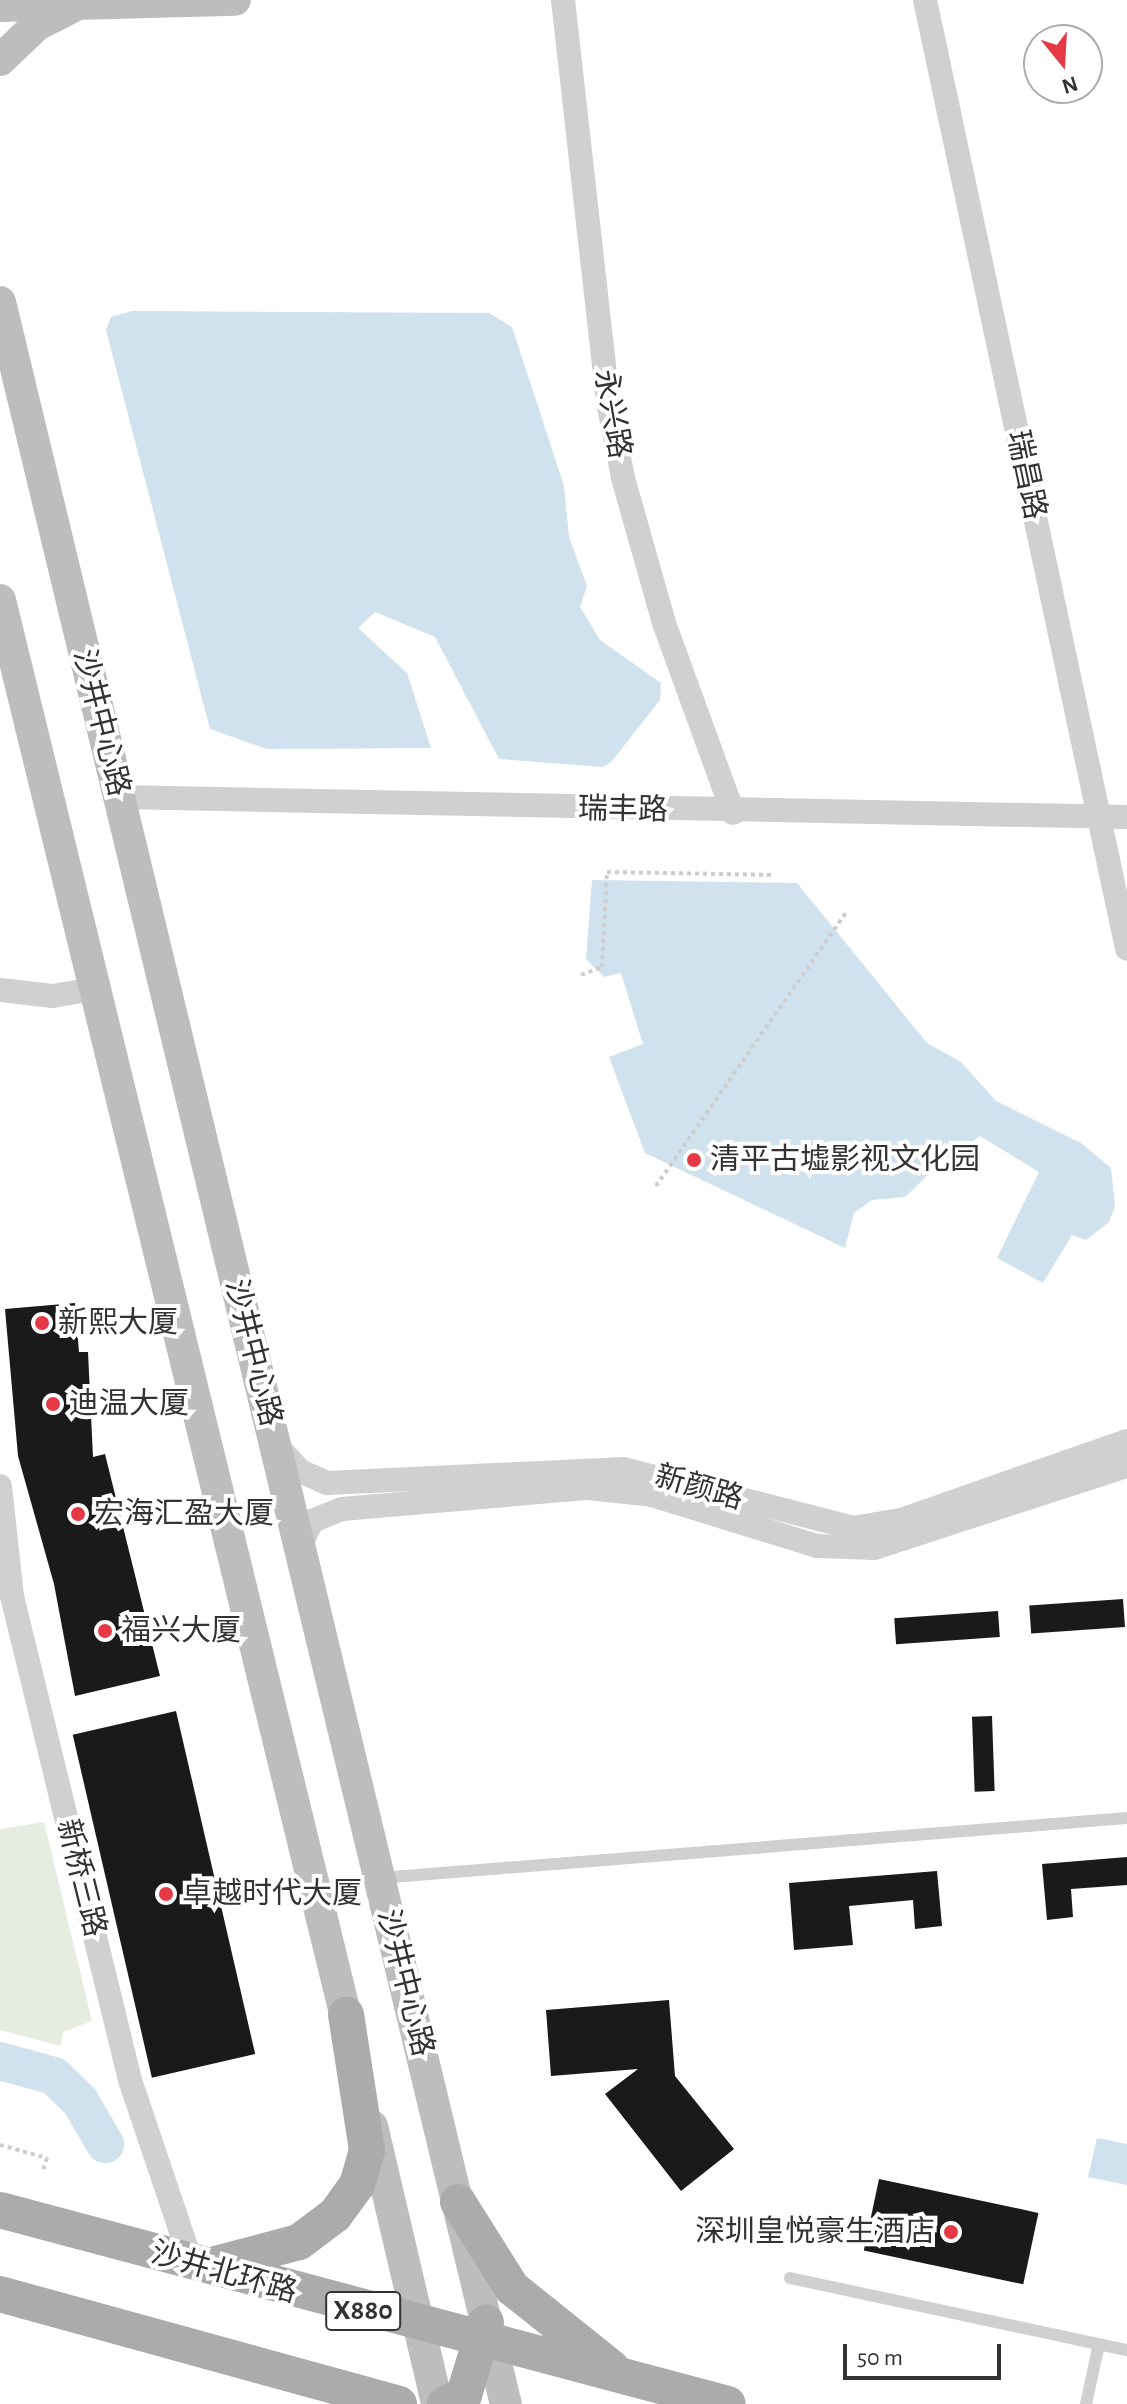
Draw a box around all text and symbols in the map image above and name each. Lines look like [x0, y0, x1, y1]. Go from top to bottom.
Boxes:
north arrow [1023, 24, 1103, 104]
text: N [1059, 72, 1080, 98]
street label: 永兴路 [586, 367, 638, 461]
street label: 瑞昌路 [999, 427, 1053, 523]
street label: 沙井中心路 [65, 646, 137, 800]
street label: 瑞丰路 [578, 791, 668, 829]
place label: 清平古墟影视文化园 [710, 1142, 980, 1178]
marker: 清平古墟影视文化园 [685, 1151, 703, 1169]
street label: 沙井中心路 [217, 1276, 289, 1430]
place label: 新熙大厦 [58, 1305, 178, 1341]
marker: 新熙大厦 [33, 1314, 51, 1332]
place label: 迪温大厦 [69, 1386, 189, 1422]
marker: 迪温大厦 [44, 1395, 62, 1413]
street label: 新颜路 [651, 1458, 747, 1518]
place label: 宏海汇盈大厦 [94, 1496, 274, 1532]
marker: 宏海汇盈大厦 [69, 1505, 87, 1523]
place label: 福兴大厦 [121, 1613, 241, 1649]
marker: 福兴大厦 [96, 1622, 114, 1640]
street label: 新桥三路 [49, 1815, 113, 1941]
place label: 卓越时代大厦 [182, 1876, 362, 1912]
marker: 卓越时代大厦 [157, 1885, 175, 1903]
street label: 沙井中心路 [369, 1906, 441, 2060]
place label: 深圳皇悦豪生酒店 [695, 2214, 935, 2250]
marker: 深圳皇悦豪生酒店 [942, 2223, 960, 2241]
street label: 沙井北环路 [147, 2235, 301, 2311]
road number: X880 [325, 2287, 401, 2335]
scale bar [847, 2328, 1005, 2378]
text: 50 m [857, 2346, 903, 2370]

